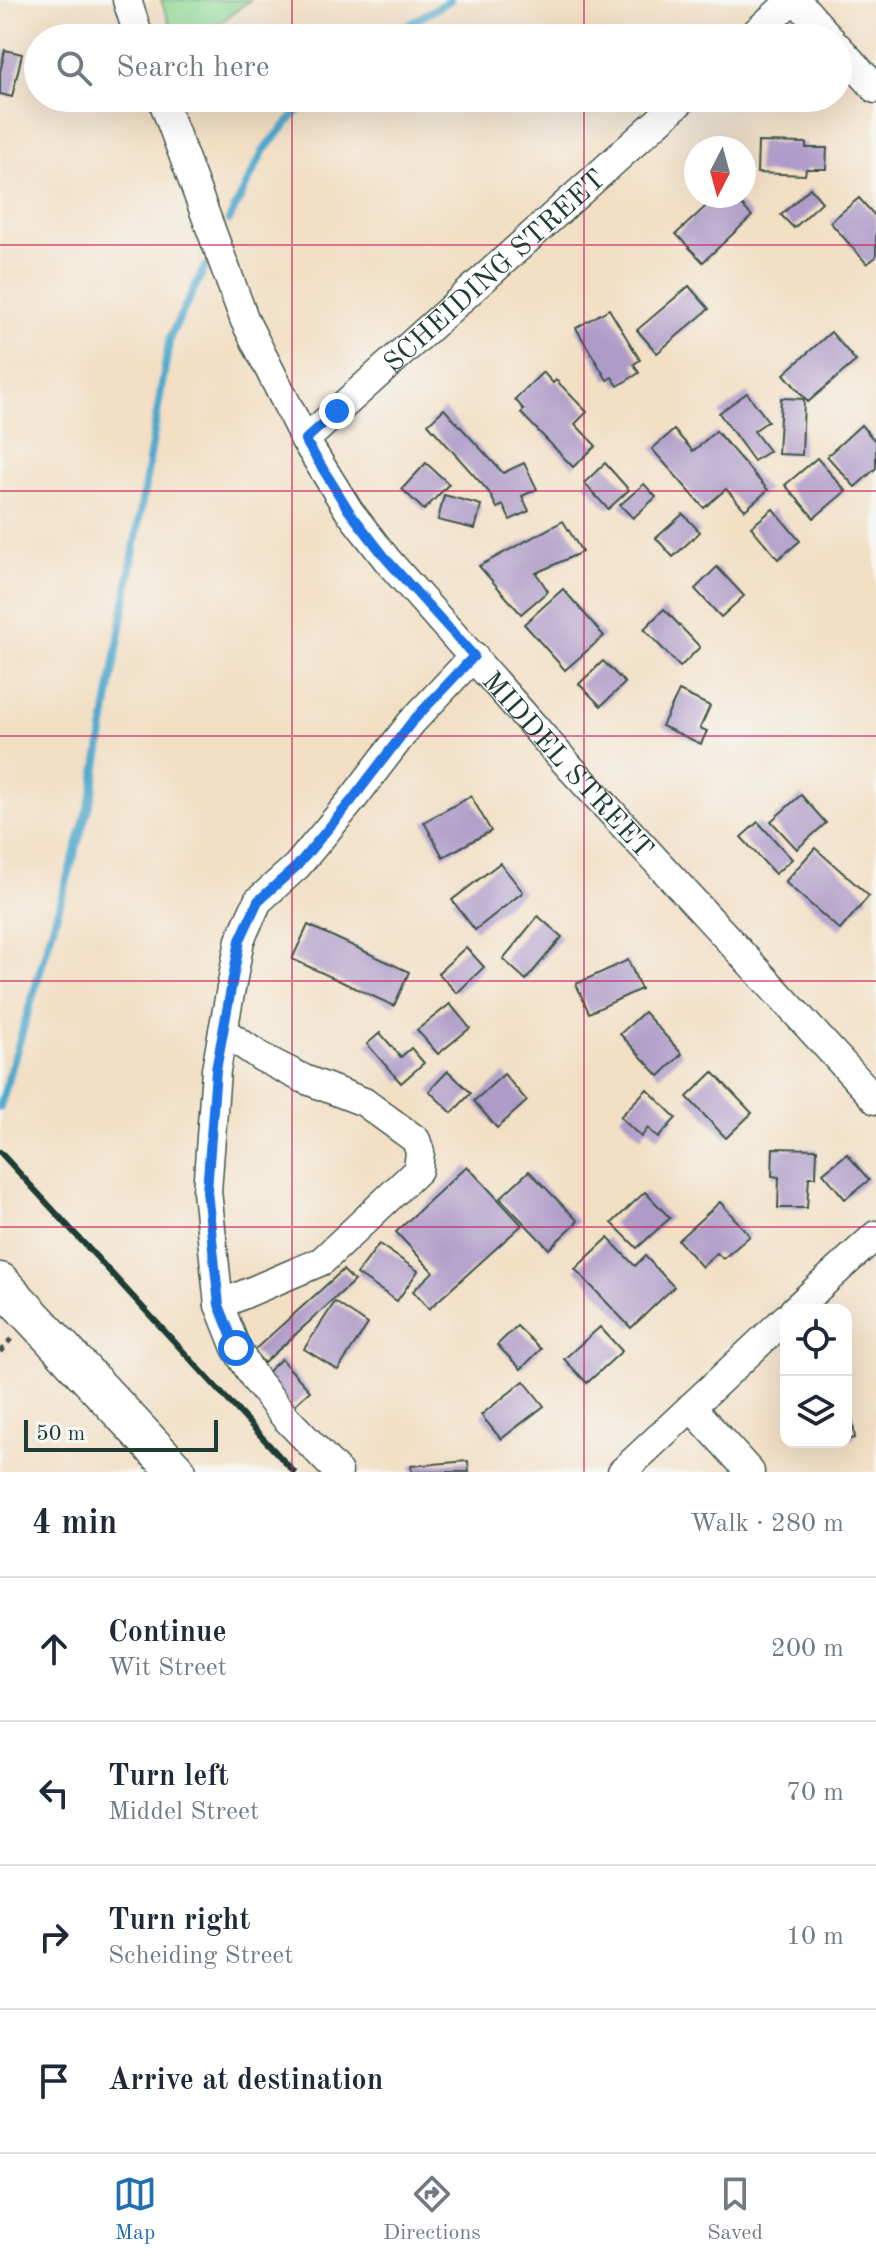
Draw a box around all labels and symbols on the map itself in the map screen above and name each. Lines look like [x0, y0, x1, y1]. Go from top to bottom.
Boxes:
north arrow [684, 136, 756, 208]
street label: SCHEIDING STREET [380, 165, 612, 379]
route end [319, 393, 355, 429]
street label: MIDDEL STREET [476, 667, 657, 865]
route start [218, 1330, 254, 1366]
scale bar [24, 1416, 218, 1452]

